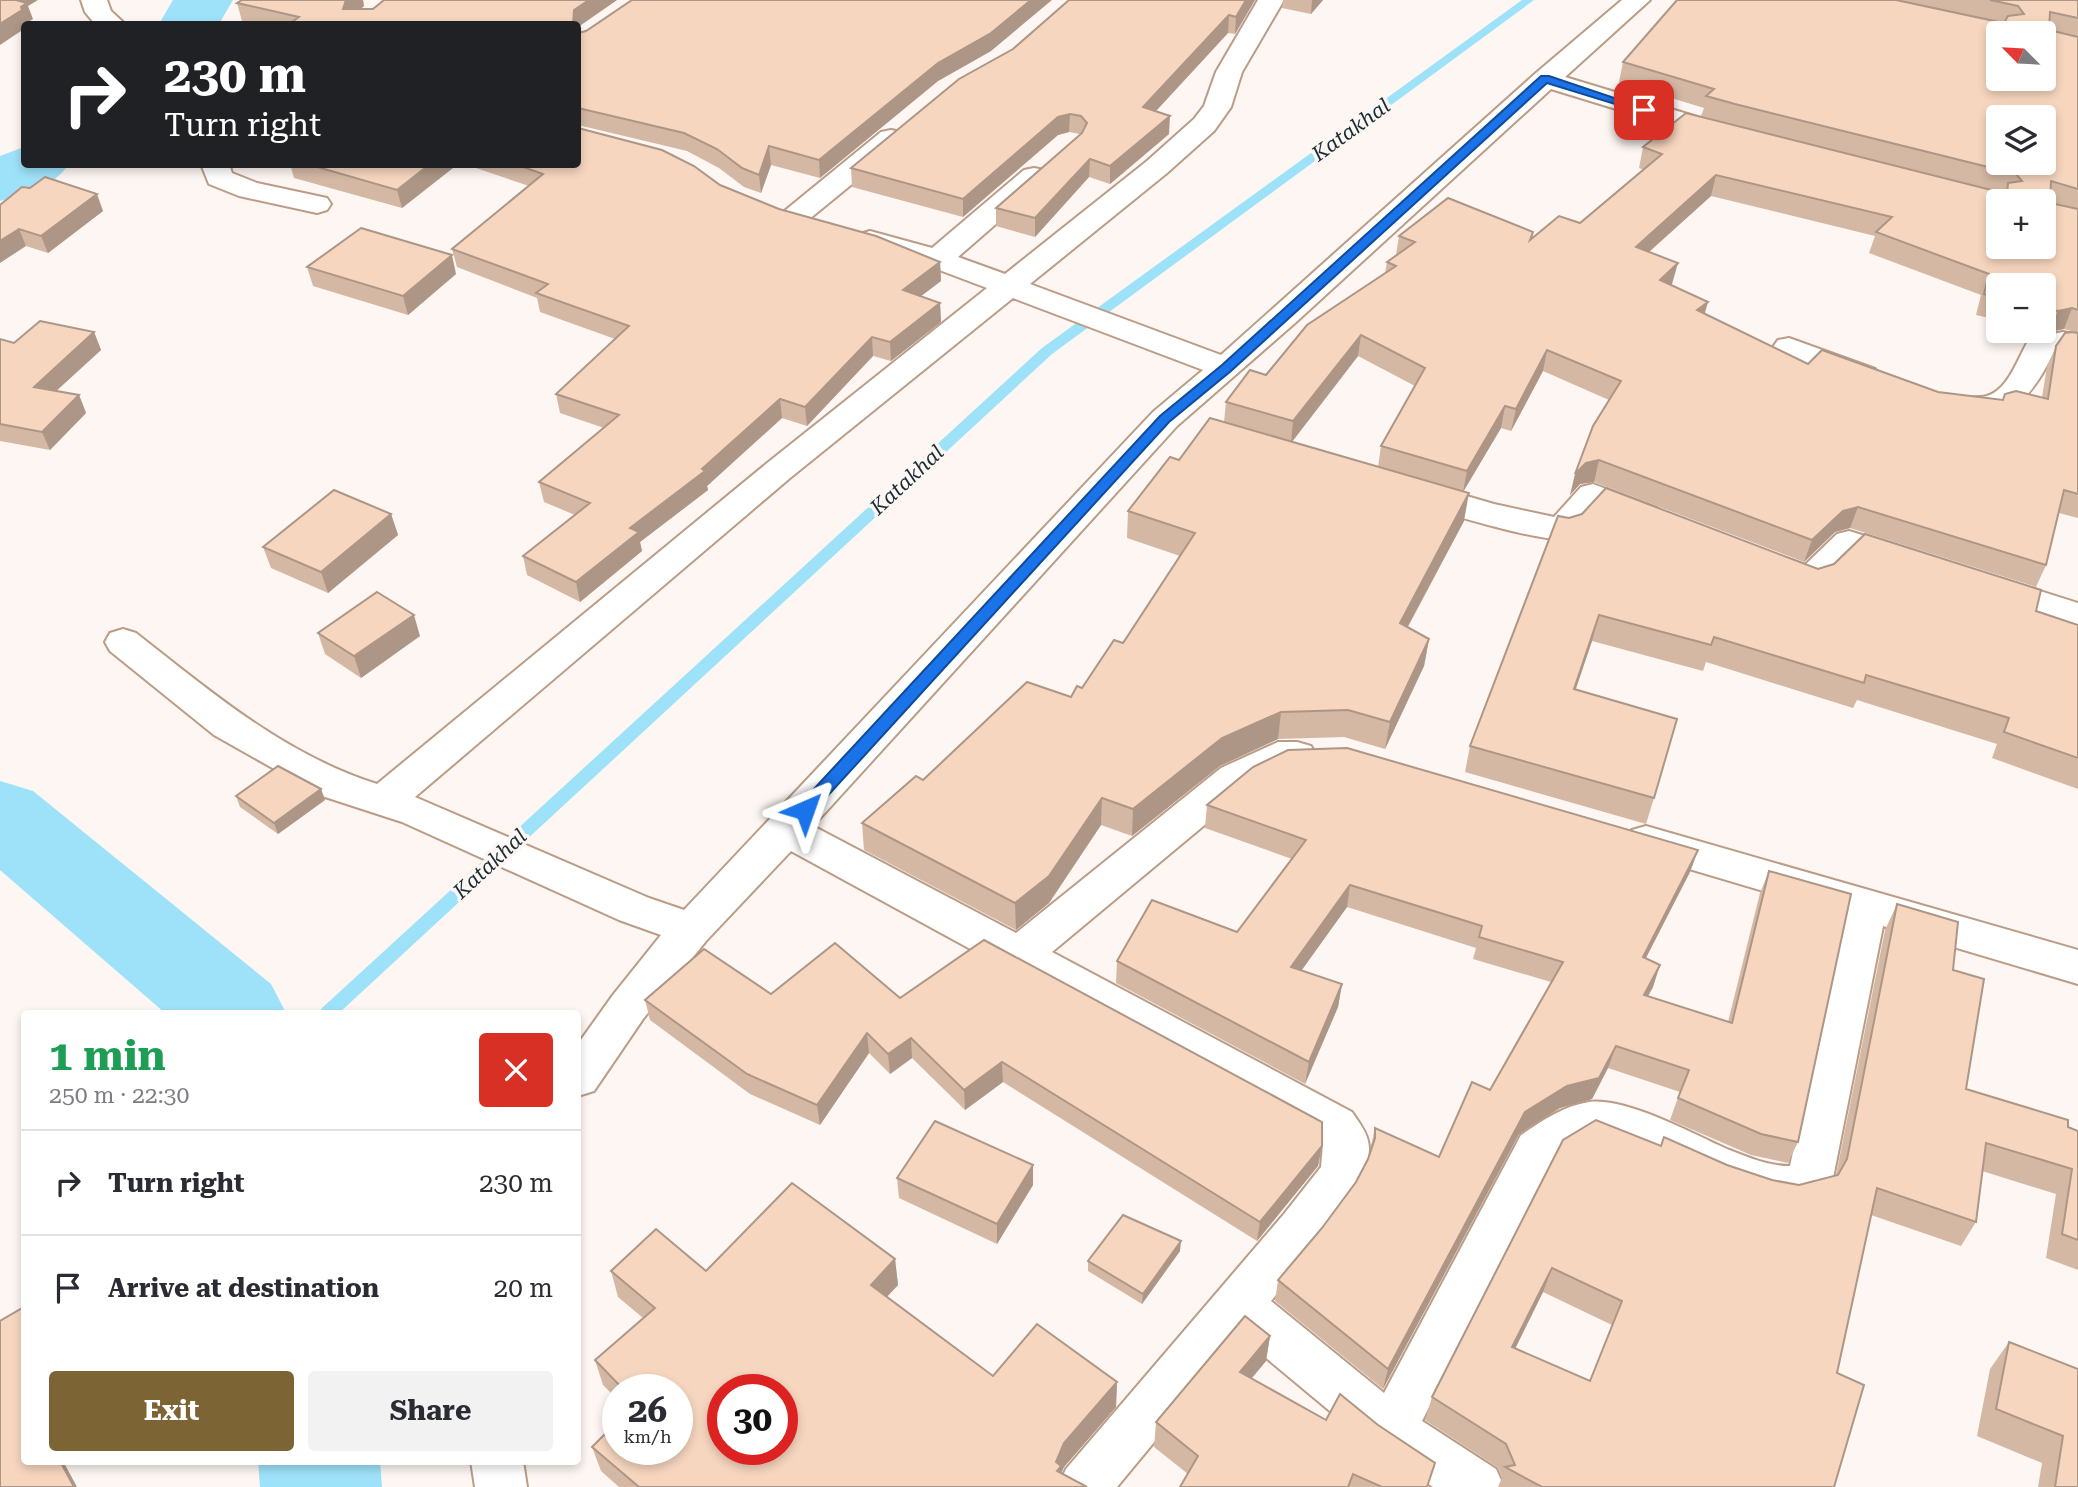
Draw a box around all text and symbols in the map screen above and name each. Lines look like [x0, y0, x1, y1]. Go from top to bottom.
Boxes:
north arrow [1986, 21, 2056, 91]
map controls [1986, 21, 2056, 343]
text: 230 m [164, 47, 306, 104]
icon: right [49, 49, 140, 140]
pin [1614, 80, 1674, 140]
icon: arrive [1625, 91, 1663, 129]
water label: Katakhal [1306, 94, 1395, 167]
button: layers [1986, 105, 2056, 175]
text: Turn right [164, 106, 321, 144]
button: + [1986, 189, 2056, 259]
button: − [1986, 273, 2056, 343]
water label: Katakhal [865, 440, 948, 520]
position arrow [768, 773, 842, 847]
water label: Katakhal [448, 824, 531, 904]
text: 1 min [49, 1031, 166, 1080]
button: close [479, 1033, 553, 1107]
text: 250 m · 22:30 [49, 1082, 189, 1109]
icon: right [49, 1164, 87, 1202]
text: Turn right [108, 1168, 244, 1198]
text: 230 m [479, 1168, 553, 1198]
icon: arrive [49, 1269, 87, 1307]
text: Arrive at destination [108, 1273, 379, 1303]
text: 20 m [494, 1273, 553, 1303]
button: Exit [49, 1371, 294, 1451]
button: Share [308, 1371, 553, 1451]
speed limit sign: 30 [707, 1374, 798, 1465]
text: 26 [628, 1390, 667, 1431]
text: km/h [623, 1426, 672, 1447]

